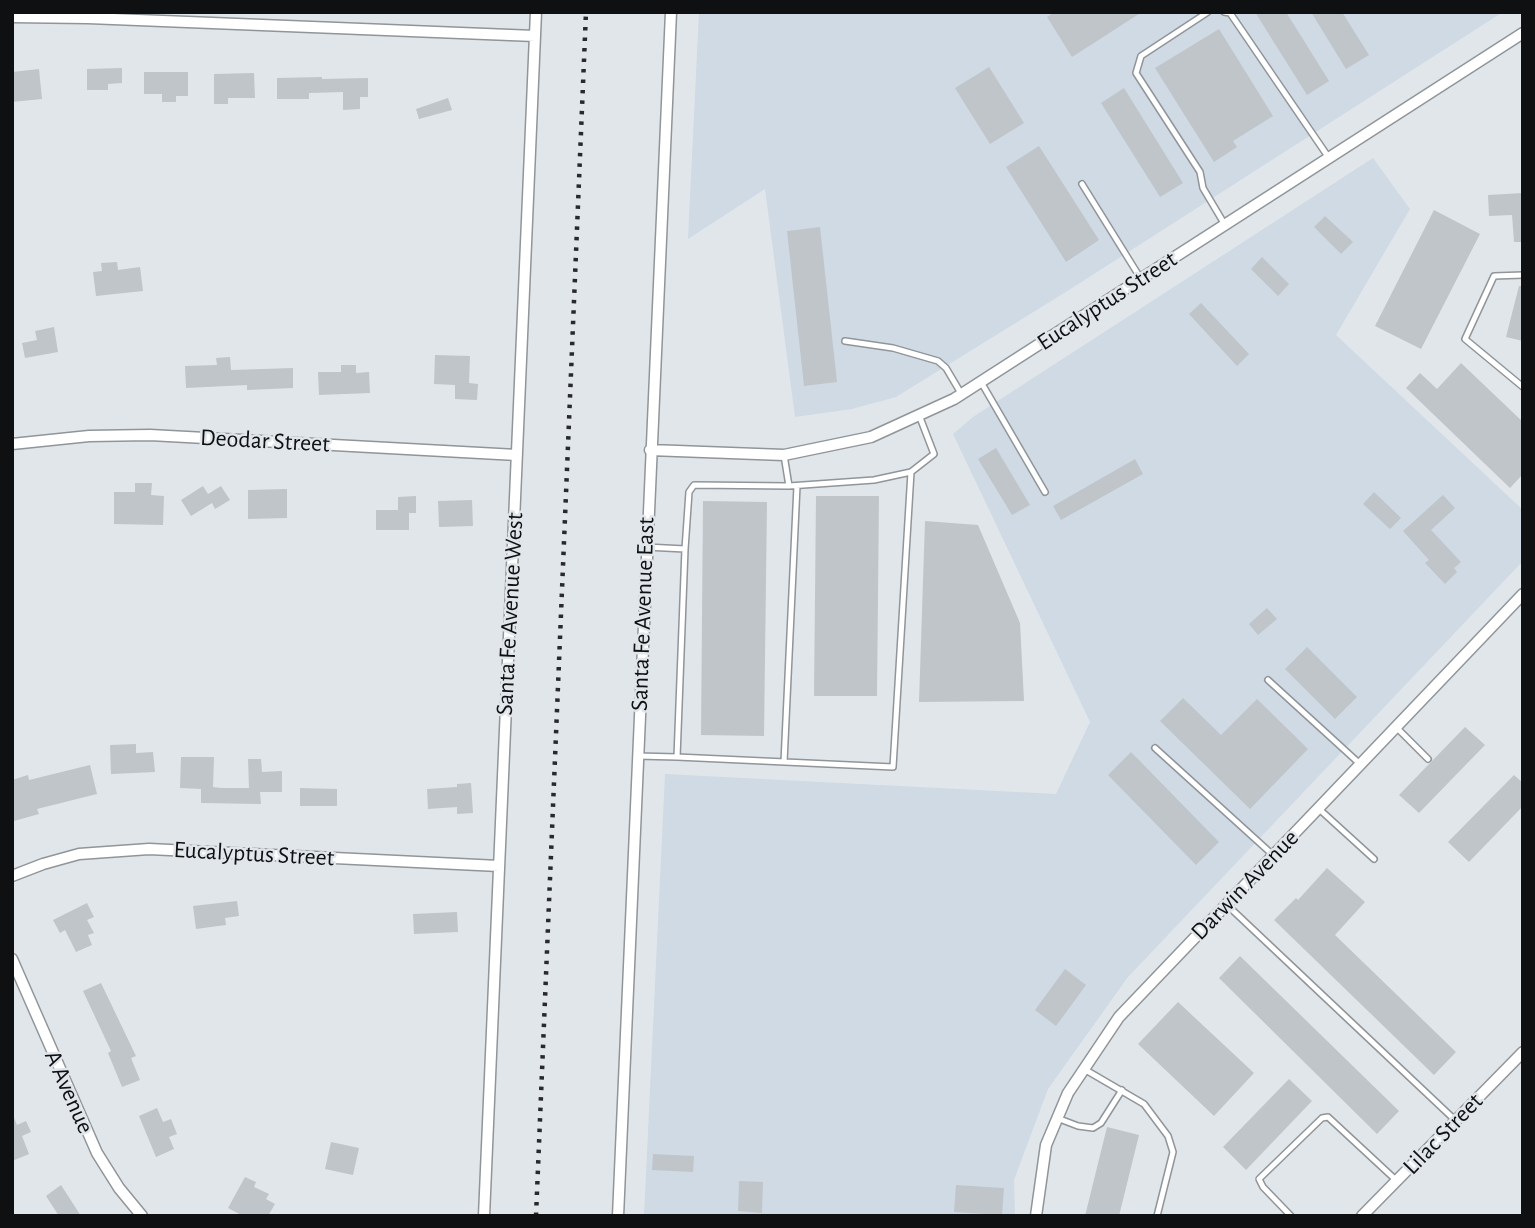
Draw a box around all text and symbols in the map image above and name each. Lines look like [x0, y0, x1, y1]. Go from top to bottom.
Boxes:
street label: Eucalyptus Street [1032, 245, 1182, 357]
street label: Deodar Street [199, 423, 331, 459]
street label: Santa Fe Avenue West [490, 512, 530, 716]
street label: Santa Fe Avenue East [625, 517, 661, 711]
street label: Darwin Avenue [1185, 824, 1305, 946]
street label: Eucalyptus Street [173, 835, 335, 873]
street label: A Avenue [38, 1046, 100, 1138]
street label: Lilac Street [1397, 1087, 1489, 1181]

